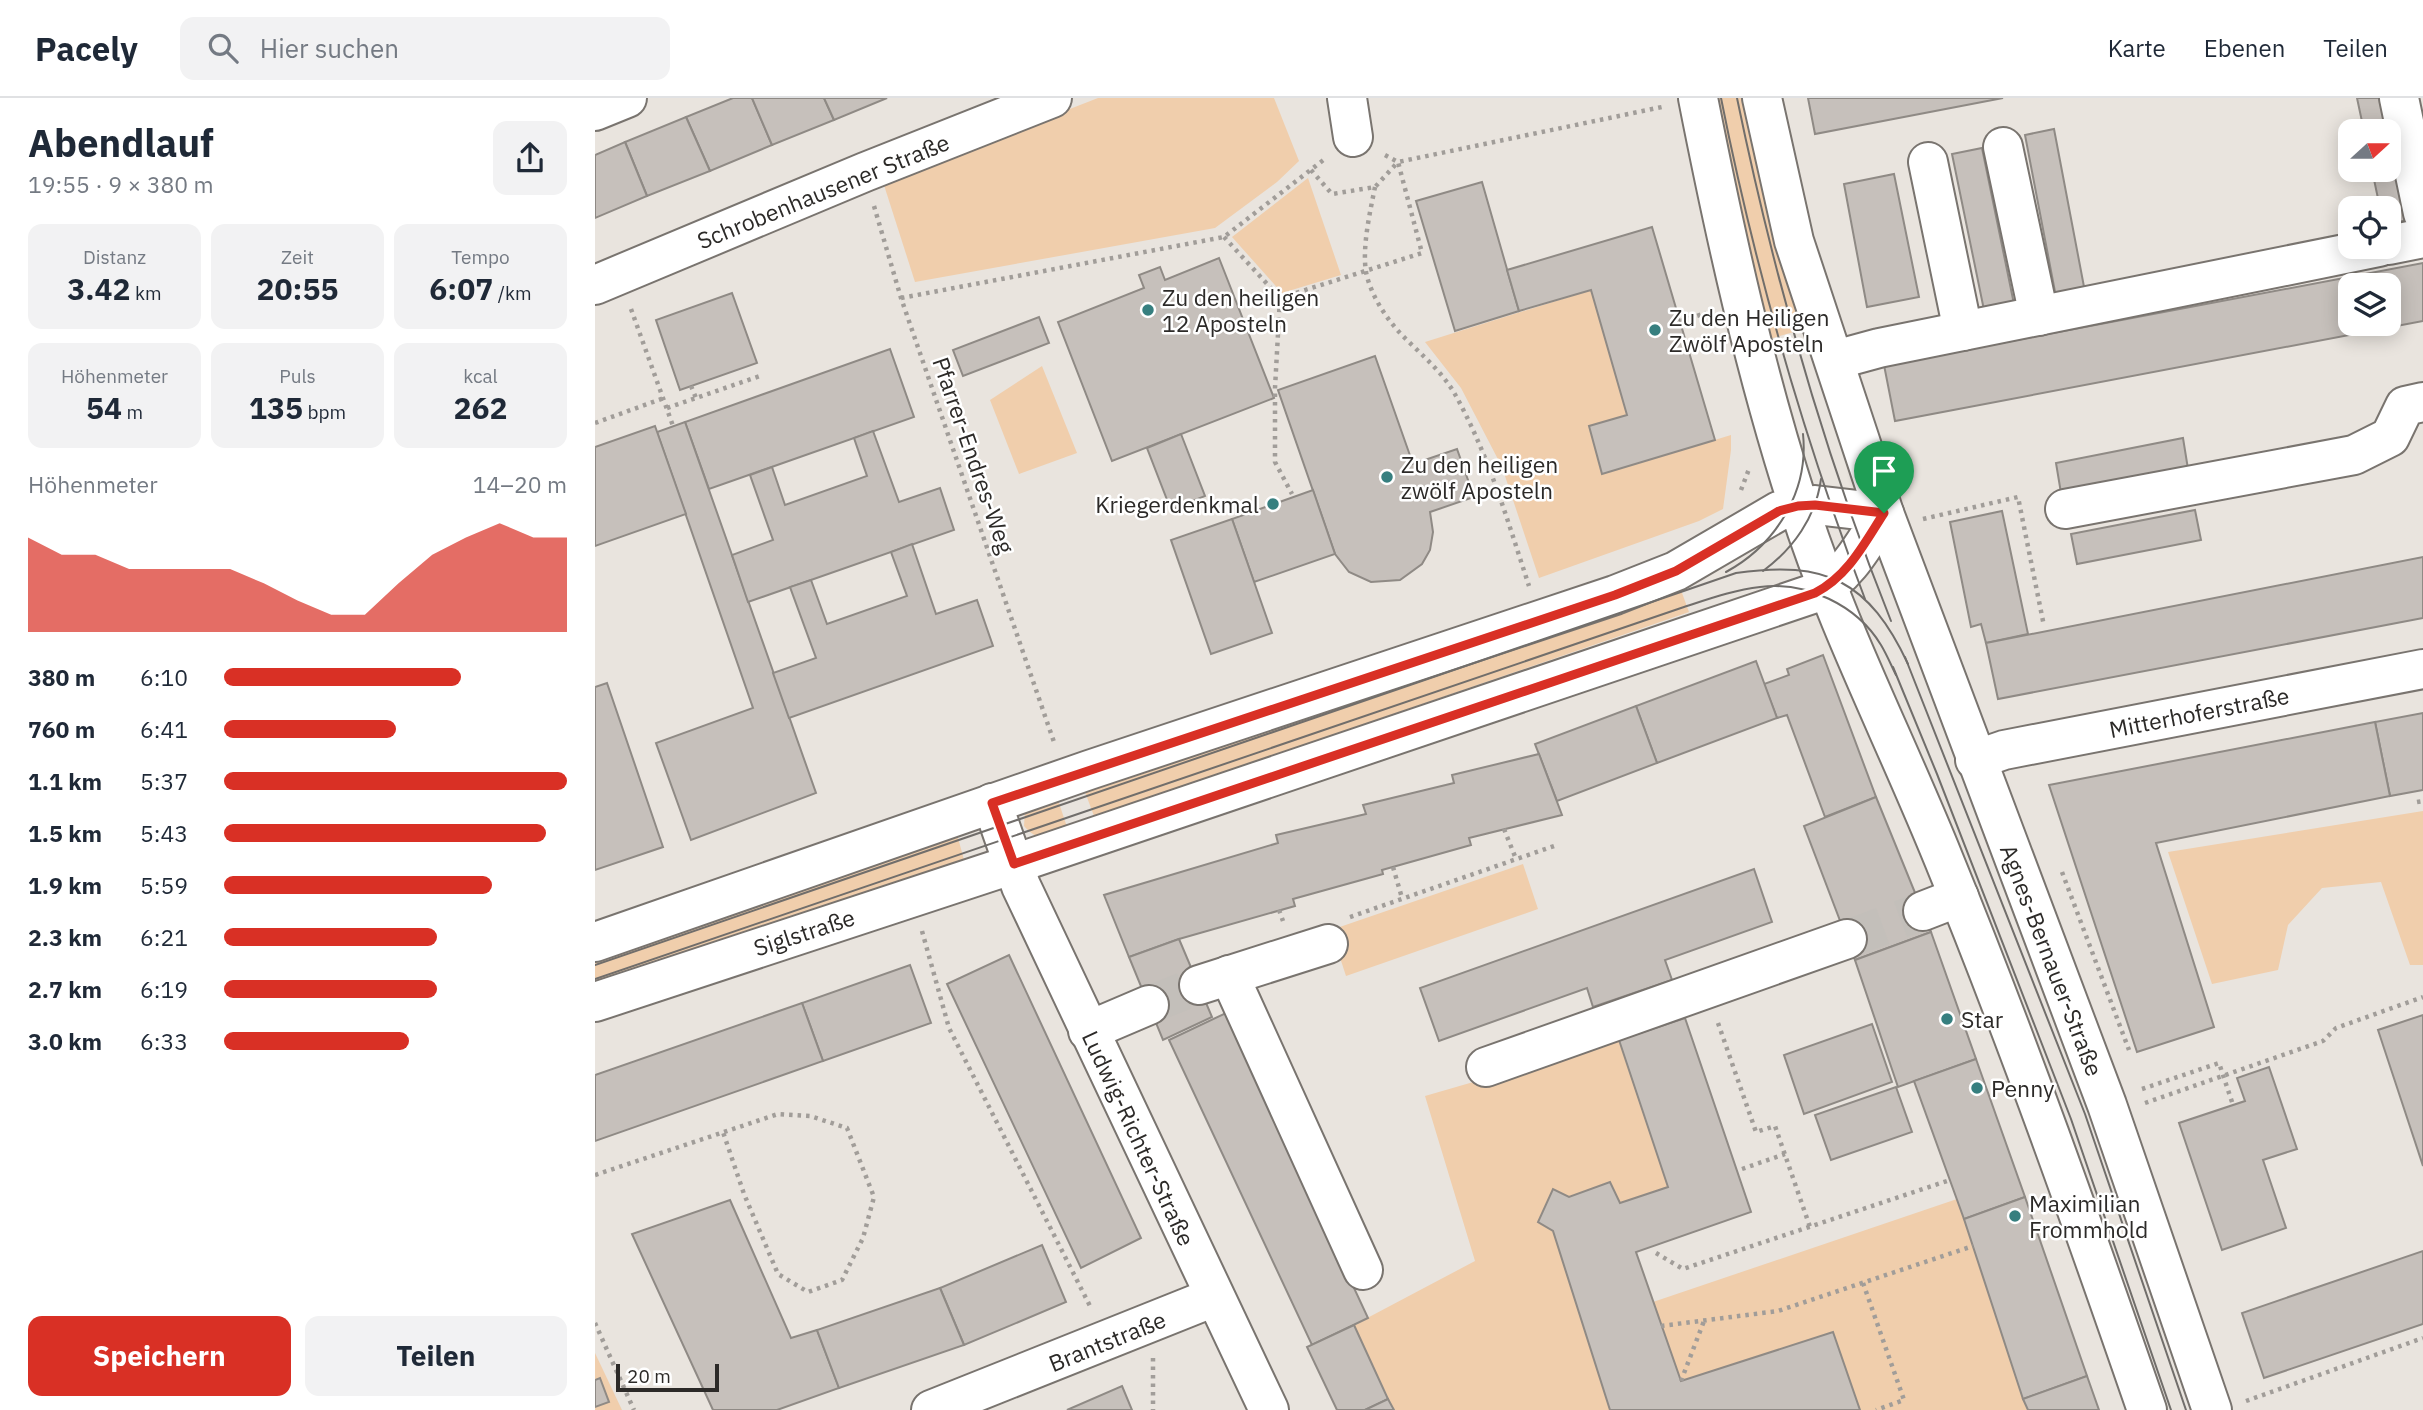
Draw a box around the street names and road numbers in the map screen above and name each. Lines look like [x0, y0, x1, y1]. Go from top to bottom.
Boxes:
street label: Schrobenhausener Straße [692, 127, 954, 255]
street label: Pfarrer-Endres-Weg [926, 353, 1022, 557]
street label: Mitterhoferstraße [2106, 680, 2292, 744]
street label: Agnes-Bernauer-Straße [1994, 840, 2110, 1080]
street label: Siglstraße [750, 902, 858, 962]
street label: Ludwig-Richter-Straße [1076, 1026, 1202, 1250]
street label: Brantstraße [1044, 1304, 1170, 1378]

